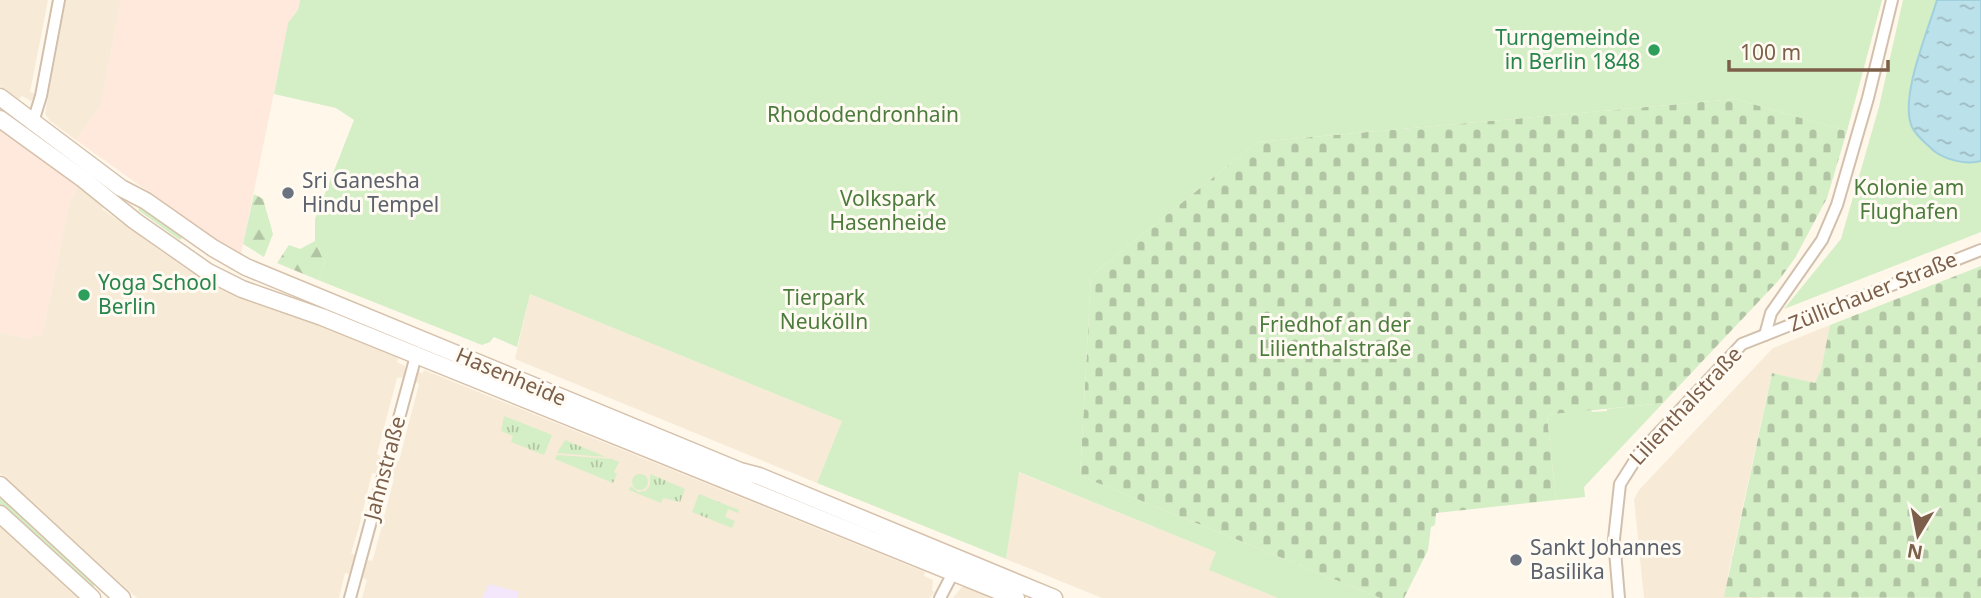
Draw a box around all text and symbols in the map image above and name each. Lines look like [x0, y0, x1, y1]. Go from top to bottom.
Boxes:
place label: Turngemeinde in Berlin 1848 [1495, 23, 1640, 75]
scale bar [1729, 28, 1888, 72]
text: 100 m [1740, 38, 1801, 66]
marker: Turngemeinde in Berlin 1848 [1646, 42, 1662, 58]
park label: Rhododendronhain [767, 100, 959, 128]
place label: Sri Ganesha Hindu Tempel [302, 166, 439, 218]
park label: Kolonie am Flughafen [1854, 173, 1964, 225]
park label: Volkspark Hasenheide [829, 184, 947, 236]
marker: Sri Ganesha Hindu Tempel [280, 185, 296, 201]
street label: Züllichauer Straße [1784, 245, 1961, 338]
place label: Yoga School Berlin [98, 268, 217, 320]
park label: Tierpark Neukölln [780, 283, 868, 335]
marker: Yoga School Berlin [76, 287, 92, 303]
park label: Friedhof an der Lilienthalstraße [1259, 310, 1411, 362]
street label: Hasenheide [452, 340, 571, 412]
street label: Lilienthalstraße [1623, 340, 1748, 471]
street label: Jahnstraße [356, 413, 411, 525]
north arrow [1883, 500, 1953, 570]
place label: Sankt Johannes Basilika [1530, 533, 1682, 585]
text: N [1905, 538, 1925, 566]
marker: Sankt Johannes Basilika [1508, 552, 1524, 568]

